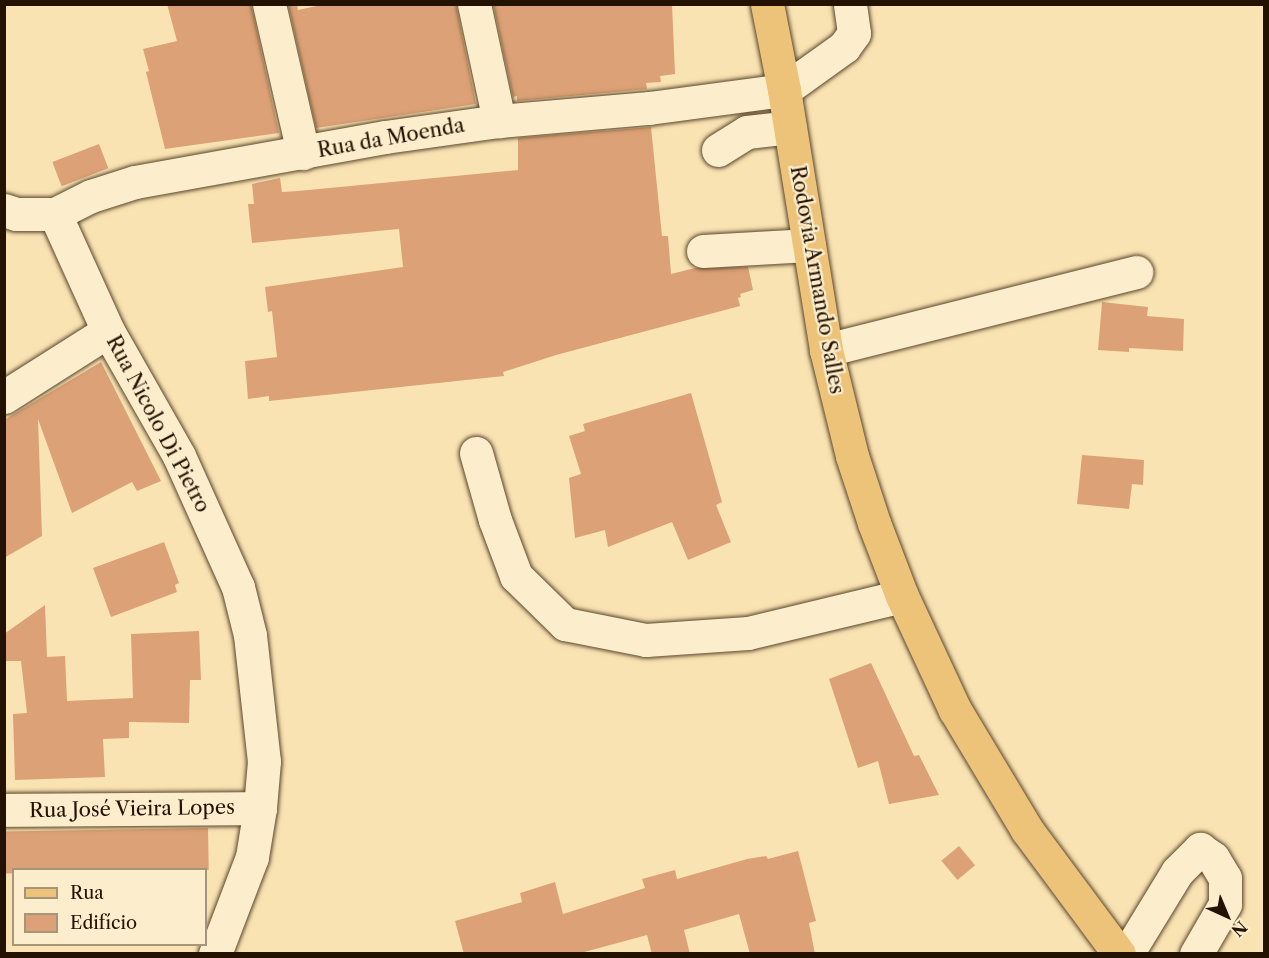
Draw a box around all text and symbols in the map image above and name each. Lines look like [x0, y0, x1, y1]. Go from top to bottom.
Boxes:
street label: Rua da Moenda [315, 113, 467, 163]
street label: Rodovia Armando Salles [785, 164, 849, 396]
street label: Rua Nicolo Di Pietro [101, 331, 215, 517]
street label: Rua José Vieira Lopes [28, 795, 236, 823]
legend [12, 868, 207, 946]
text: Rua [70, 882, 104, 904]
north arrow [1197, 886, 1257, 946]
text: Edifício [70, 912, 137, 934]
text: N [1228, 917, 1251, 941]

